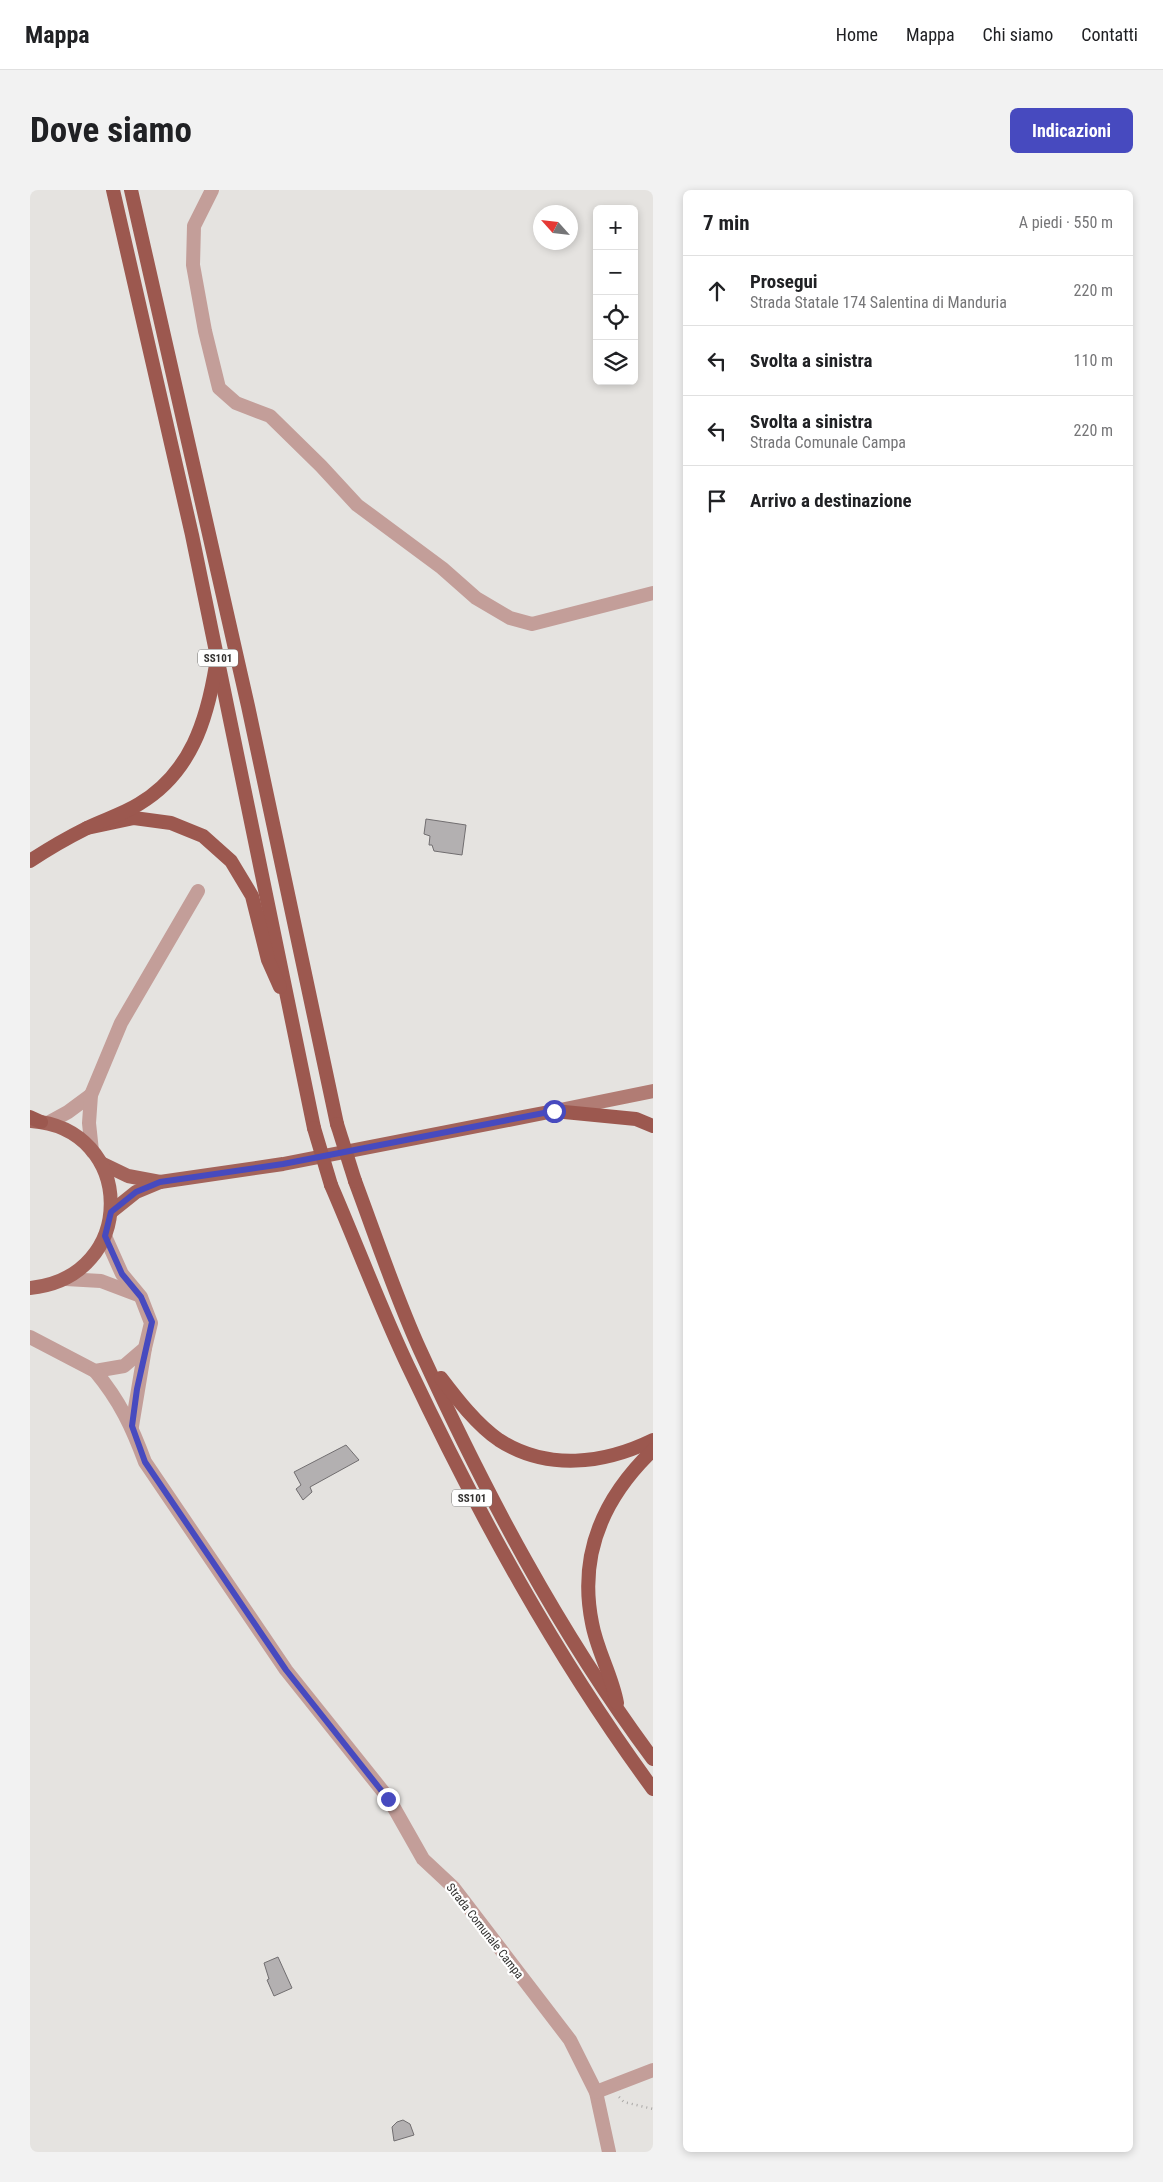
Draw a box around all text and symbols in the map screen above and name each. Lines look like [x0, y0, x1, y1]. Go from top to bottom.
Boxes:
text: Mappa [25, 21, 90, 49]
text: Home [836, 24, 878, 45]
text: Mappa [906, 24, 955, 45]
text: Chi siamo [983, 24, 1053, 45]
text: Contatti [1081, 24, 1138, 45]
button: Indicazioni [1010, 108, 1133, 153]
text: Dove siamo [30, 110, 192, 151]
north arrow [533, 205, 578, 250]
map controls [593, 205, 638, 385]
button: + [593, 205, 638, 250]
text: 7 min [703, 211, 750, 235]
text: A piedi · 550 m [1019, 213, 1113, 232]
button: − [593, 250, 638, 295]
text: Prosegui [750, 270, 818, 293]
icon: ahead [703, 277, 731, 305]
text: 220 m [1074, 281, 1113, 300]
text: Strada Statale 174 Salentina di Manduria [750, 293, 1007, 312]
button: locate [593, 295, 638, 340]
button: layers [593, 340, 638, 385]
icon: left [703, 347, 731, 375]
text: Svolta a sinistra [750, 349, 872, 372]
text: 110 m [1074, 351, 1113, 370]
text: Svolta a sinistra [750, 410, 872, 433]
icon: left [703, 417, 731, 445]
text: 220 m [1074, 421, 1113, 440]
text: Strada Comunale Campa [750, 433, 906, 452]
icon: arrive [703, 487, 731, 515]
text: Arrivo a destinazione [750, 489, 912, 512]
road number: SS101 [198, 649, 238, 666]
route start [543, 1100, 566, 1123]
road number: SS101 [452, 1490, 492, 1506]
route end [377, 1788, 400, 1811]
street label: Strada Comunale Campa [443, 1881, 527, 1982]

